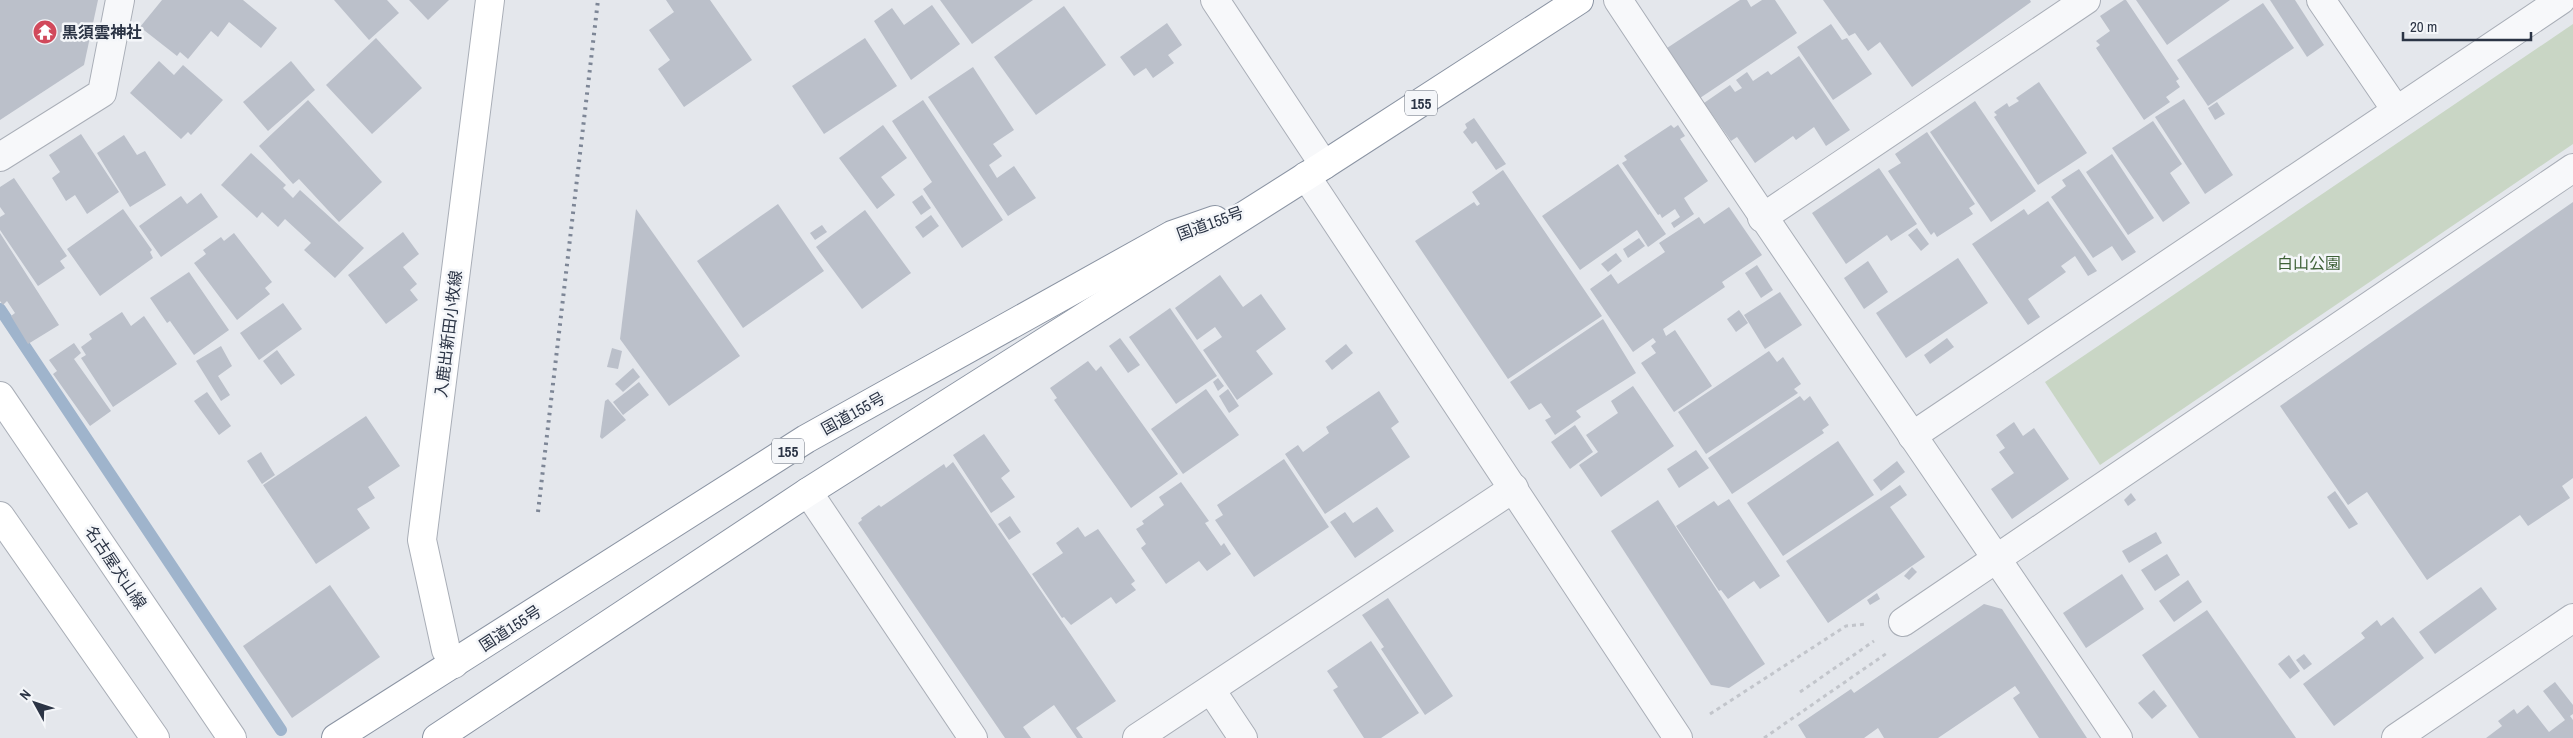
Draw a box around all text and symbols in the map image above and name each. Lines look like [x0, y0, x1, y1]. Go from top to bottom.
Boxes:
scale bar [2403, 10, 2530, 42]
text: 20 m [2410, 16, 2437, 37]
temple icon: 黒須雲神社 [32, 19, 58, 45]
place label: 黒須雲神社 [62, 21, 142, 43]
road number: 155 [1405, 90, 1437, 116]
street label: 国道155号 [1173, 201, 1247, 245]
park label: 白山公園 [2277, 252, 2341, 274]
street label: 入鹿出新田小牧線 [429, 269, 467, 399]
street label: 国道155号 [817, 386, 889, 440]
road number: 155 [772, 438, 804, 464]
street label: 名古屋犬山線 [80, 521, 152, 613]
street label: 国道155号 [475, 600, 545, 656]
north arrow [10, 678, 60, 728]
text: N [15, 686, 35, 704]

